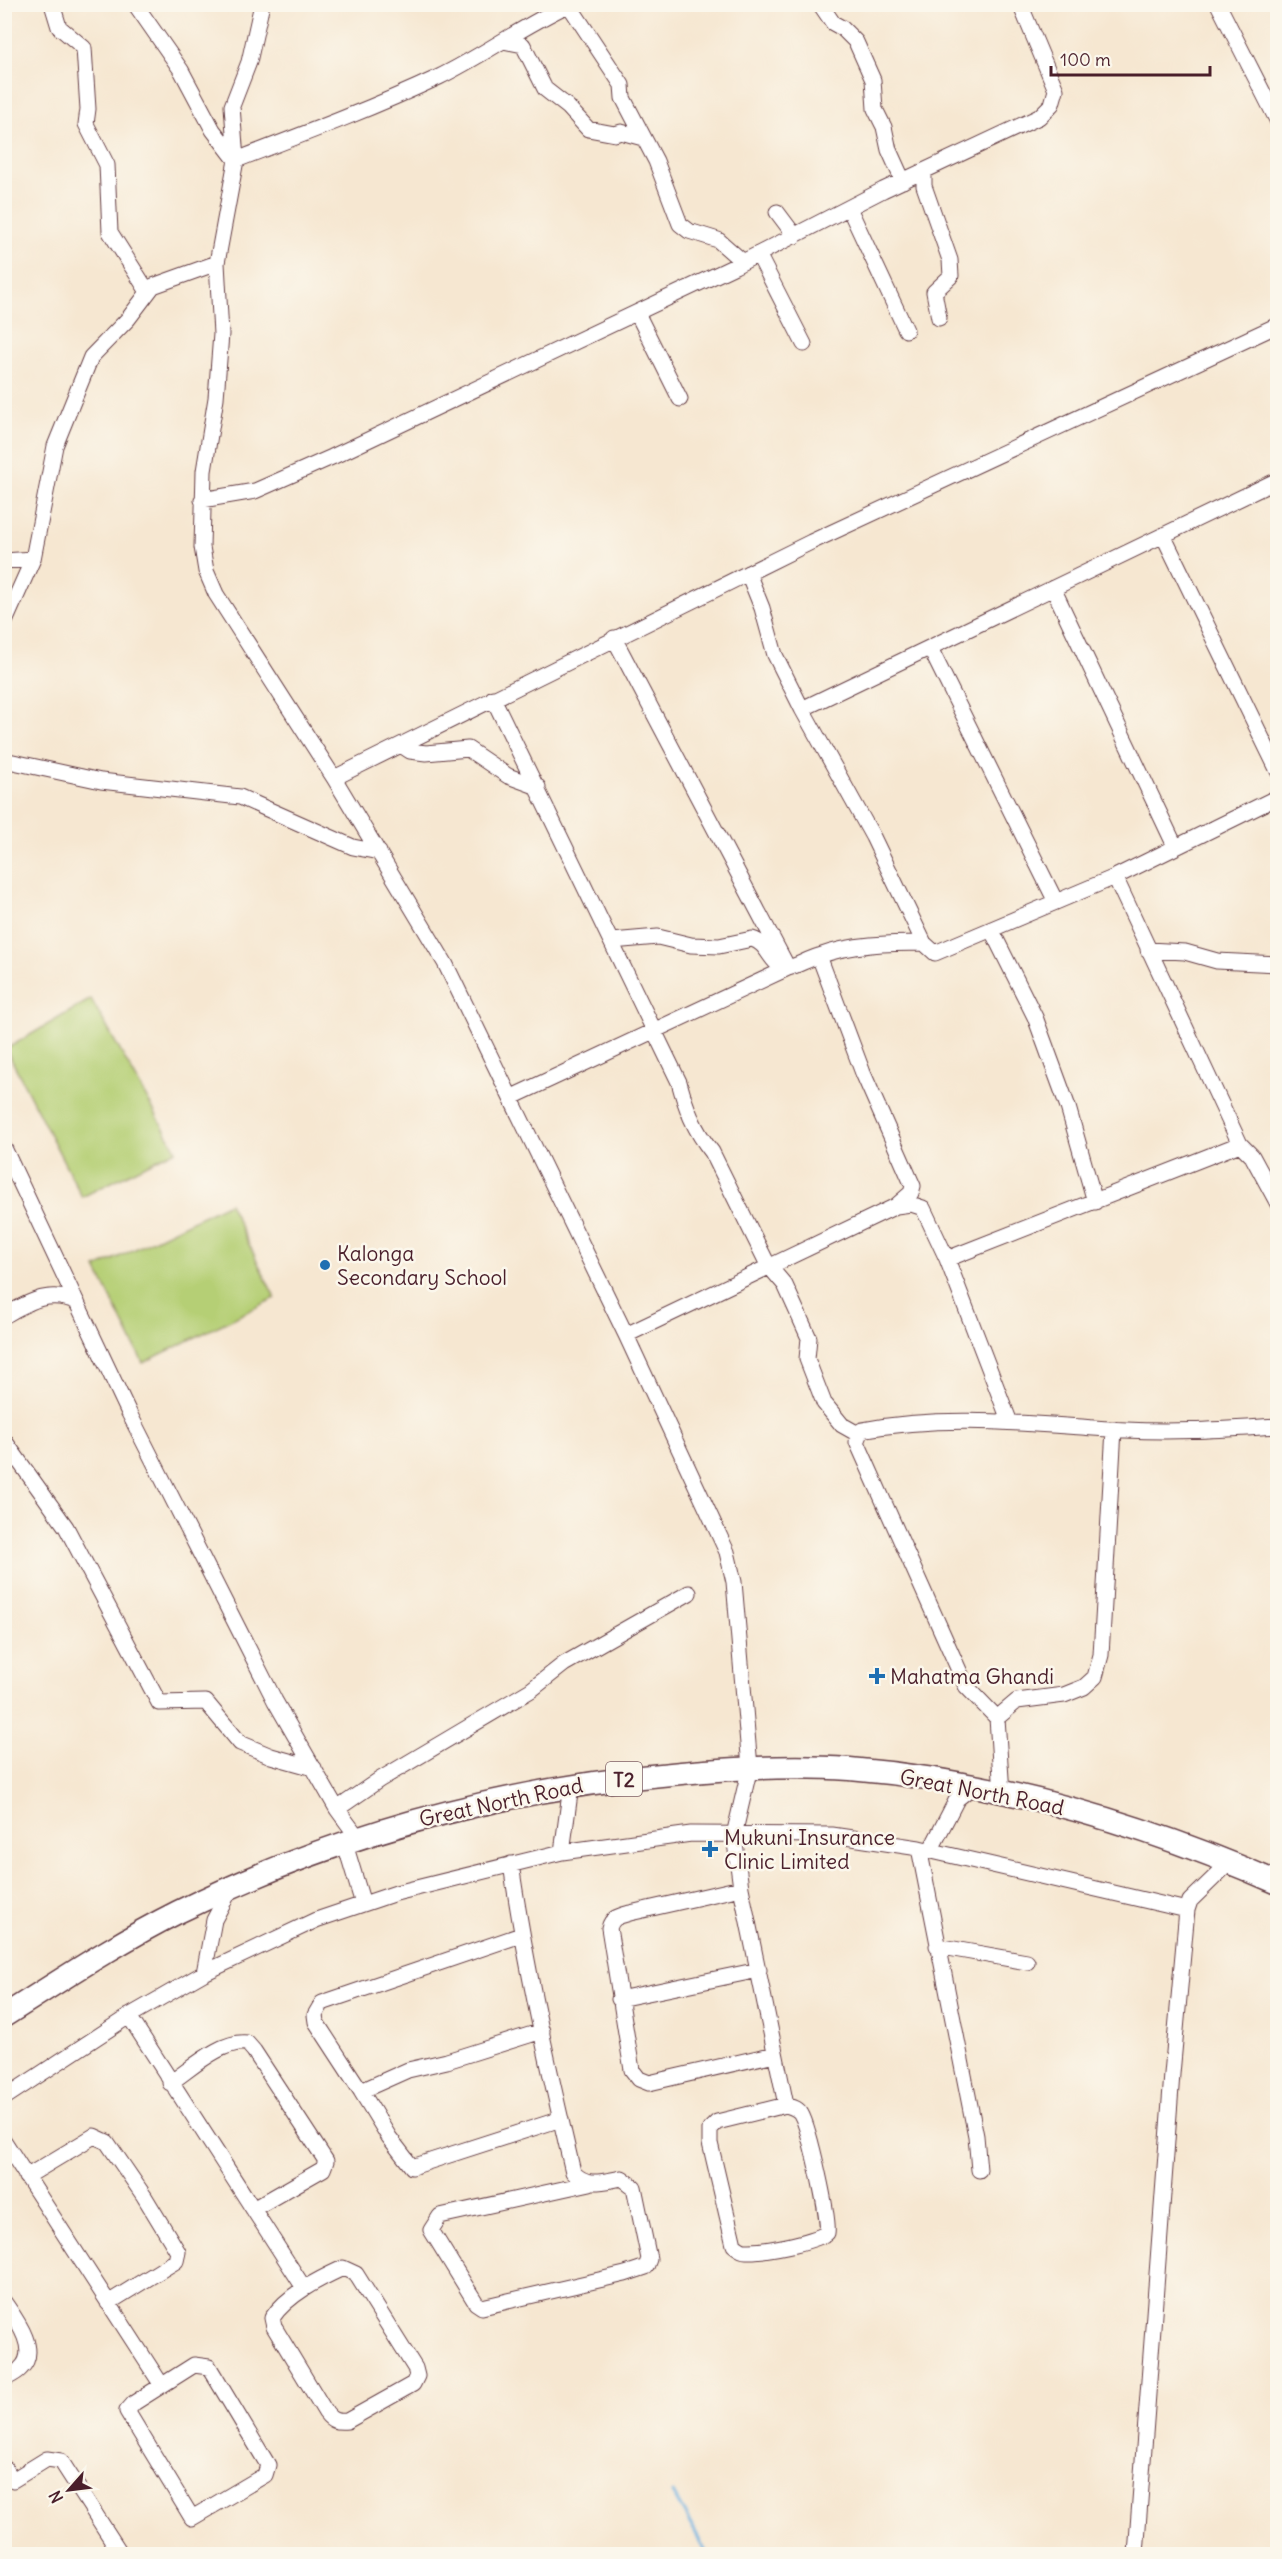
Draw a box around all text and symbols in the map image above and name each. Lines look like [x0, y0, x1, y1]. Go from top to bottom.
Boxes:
scale bar [1051, 39, 1210, 77]
text: 100 m [1060, 48, 1111, 71]
place label: Kalonga Secondary School [337, 1240, 507, 1291]
marker: Kalonga Secondary School [318, 1258, 332, 1272]
place label: Mahatma Ghandi [890, 1663, 1054, 1690]
marker: Mahatma Ghandi [868, 1667, 886, 1685]
road number: T2 [606, 1762, 642, 1796]
street label: Great North Road [898, 1763, 1066, 1821]
street label: Great North Road [417, 1771, 585, 1833]
place label: Mukuni Insurance Clinic Limited [724, 1824, 895, 1875]
marker: Mukuni Insurance Clinic Limited [701, 1840, 719, 1858]
north arrow [39, 2460, 99, 2520]
text: N [44, 2487, 67, 2507]

